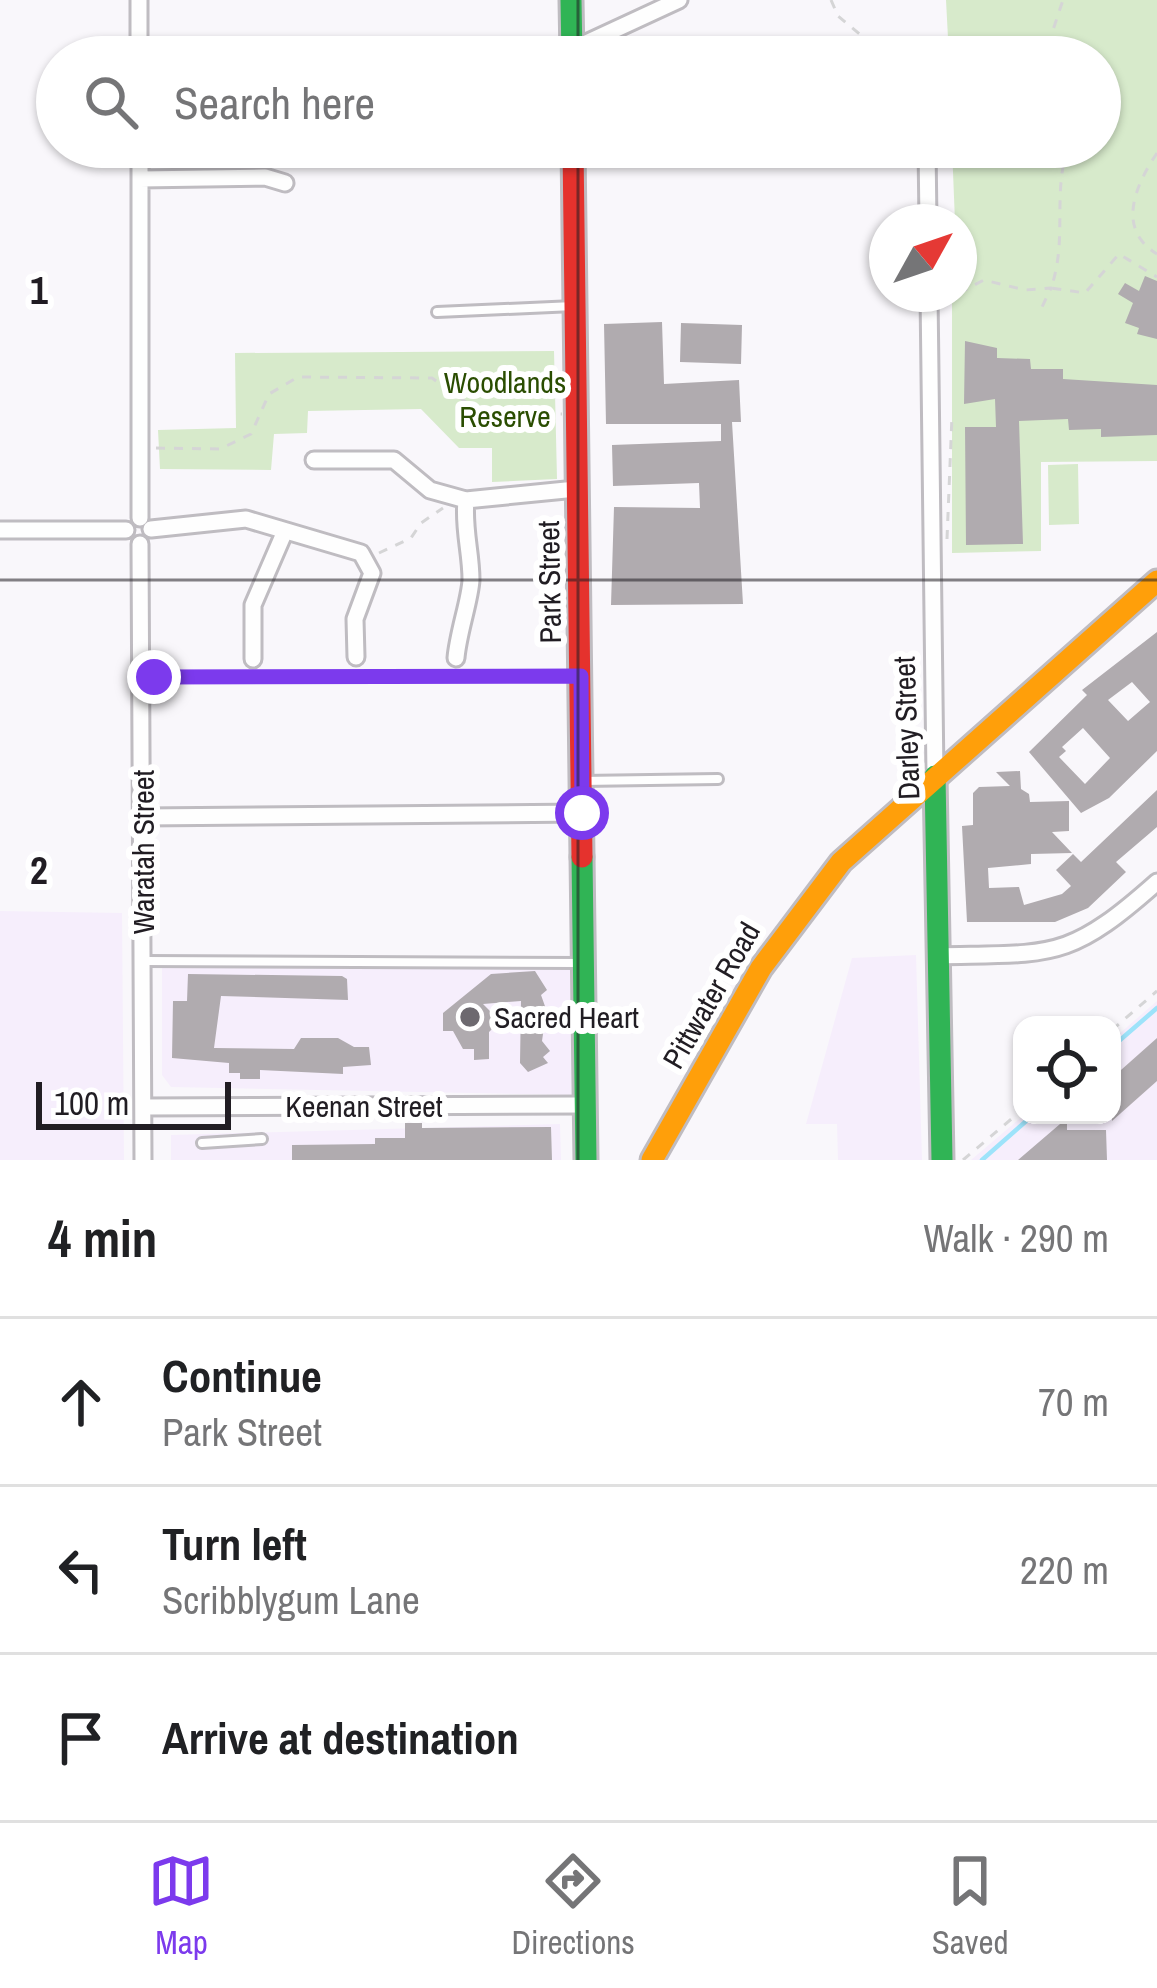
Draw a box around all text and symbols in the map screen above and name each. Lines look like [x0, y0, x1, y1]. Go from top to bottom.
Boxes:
search box [36, 36, 1121, 168]
icon: search [78, 69, 144, 135]
text: Search here [174, 72, 375, 133]
north arrow [869, 204, 977, 312]
text: 1 [30, 264, 48, 316]
park label: Woodlands Reserve [444, 362, 566, 436]
street label: Park Street [528, 520, 570, 644]
route end [127, 650, 181, 704]
street label: Darley Street [884, 655, 928, 800]
street label: Waratah Street [123, 770, 163, 934]
route start [555, 786, 609, 840]
text: 2 [30, 844, 48, 896]
street label: Pittwater Road [653, 915, 769, 1075]
place label: Sacred Heart [494, 997, 639, 1037]
marker: Sacred Heart [457, 1004, 483, 1030]
map controls [1013, 1016, 1121, 1124]
button: locate [1013, 1016, 1121, 1124]
scale bar [36, 1076, 231, 1129]
text: 100 m [54, 1081, 129, 1125]
street label: Keenan Street [285, 1086, 443, 1126]
text: 4 min [48, 1204, 157, 1273]
text: Walk · 290 m [924, 1212, 1109, 1264]
text: Continue [162, 1345, 322, 1406]
icon: ahead [48, 1369, 114, 1435]
text: 70 m [1038, 1376, 1109, 1428]
text: Park Street [162, 1406, 322, 1458]
text: Turn left [162, 1513, 307, 1574]
icon: left [48, 1537, 114, 1603]
text: 220 m [1020, 1544, 1109, 1596]
text: Scribblygum Lane [162, 1574, 420, 1626]
icon: arrive [48, 1705, 114, 1771]
text: Arrive at destination [162, 1707, 519, 1768]
tab: Map [148, 1848, 214, 1964]
tab: Directions [511, 1848, 635, 1964]
tab: Saved [932, 1848, 1008, 1964]

